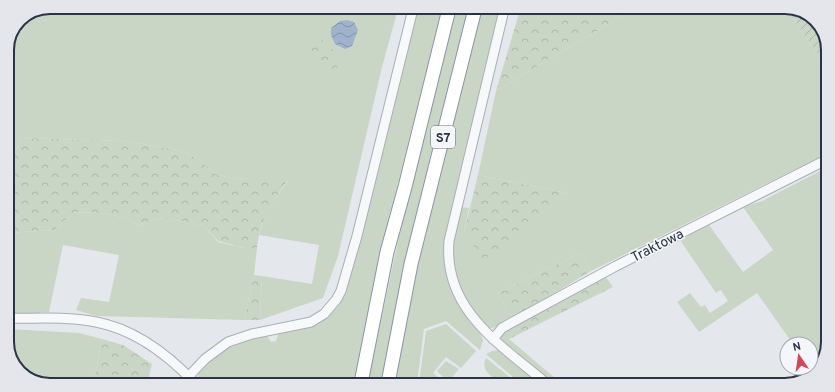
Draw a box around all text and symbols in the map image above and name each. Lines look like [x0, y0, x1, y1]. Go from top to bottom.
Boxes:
road number: S7 [431, 126, 455, 148]
street label: Traktowa [629, 226, 687, 267]
north arrow [779, 336, 819, 376]
text: N [792, 340, 802, 355]

